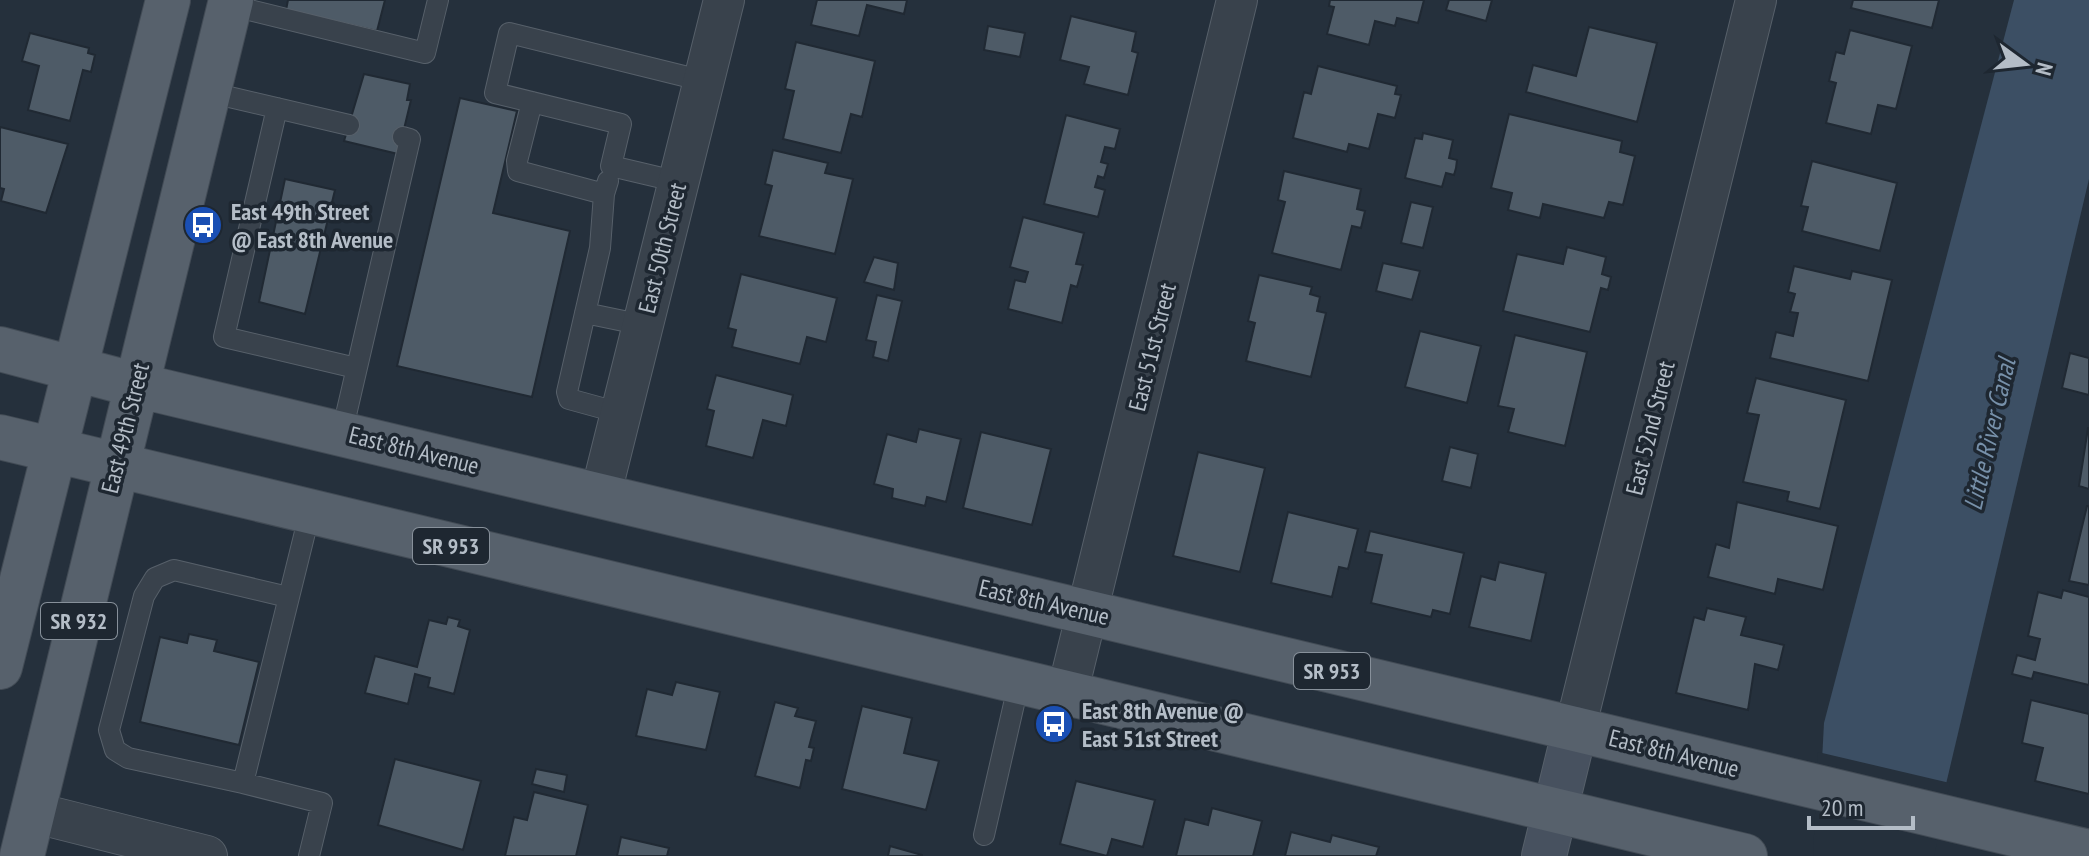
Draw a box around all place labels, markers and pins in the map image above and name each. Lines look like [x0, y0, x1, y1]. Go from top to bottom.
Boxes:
place label: East 49th Street @ East 8th Avenue [231, 196, 393, 255]
bus stop icon: East 49th Street @ East 8th Avenue [182, 204, 224, 246]
place label: East 8th Avenue @ East 51st Street [1082, 695, 1244, 754]
bus stop icon: East 8th Avenue @ East 51st Street [1033, 703, 1075, 745]

